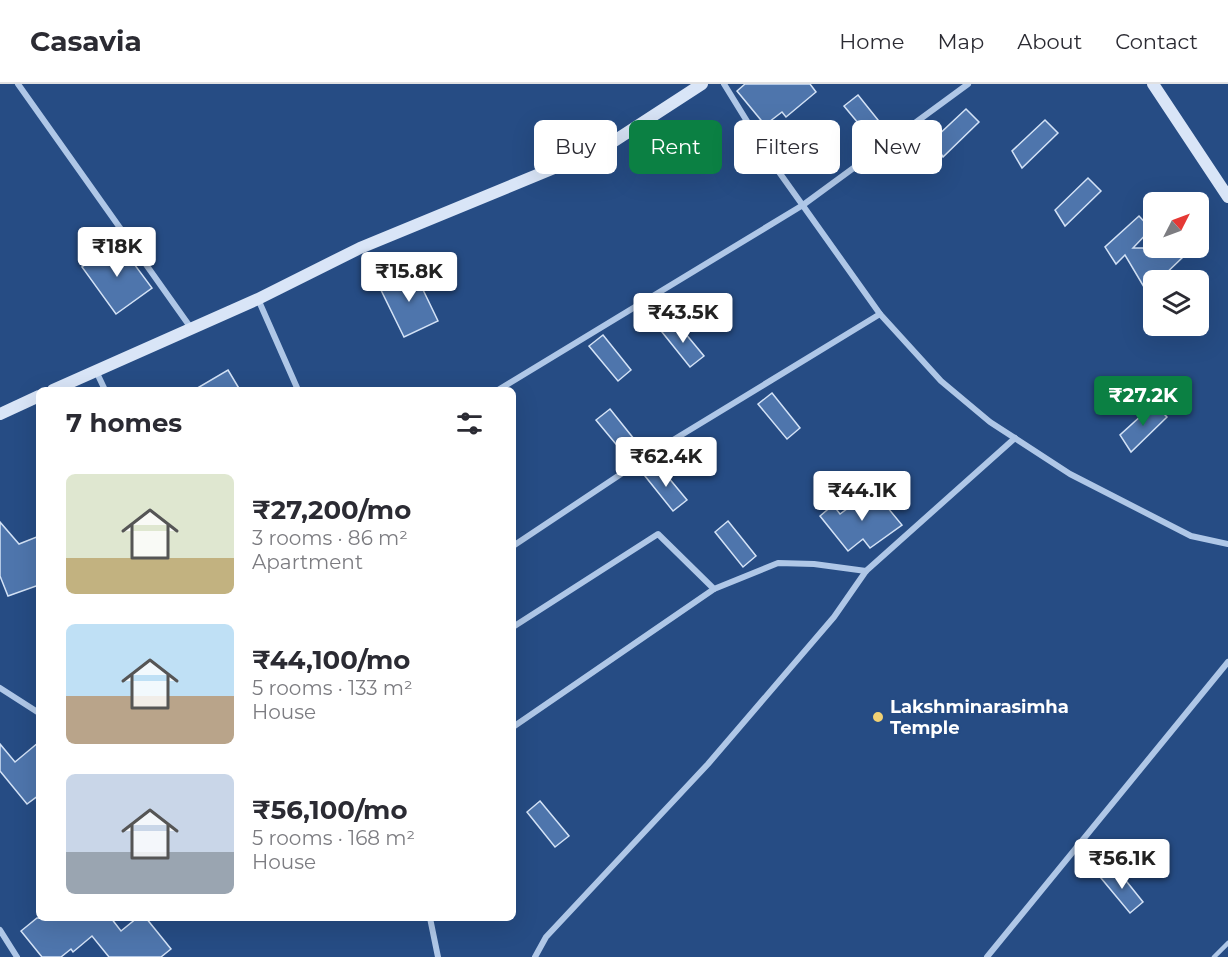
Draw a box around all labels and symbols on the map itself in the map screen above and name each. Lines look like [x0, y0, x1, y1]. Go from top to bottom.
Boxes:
north arrow [1143, 192, 1209, 258]
pin: ₹18K [81, 227, 153, 278]
pin: ₹15.8K [360, 252, 458, 303]
pin: ₹43.5K [634, 293, 732, 344]
pin: ₹27.2K [1094, 376, 1192, 427]
pin: ₹62.4K [617, 437, 715, 488]
pin: ₹44.1K [813, 471, 911, 522]
place label: Lakshminarasimha Temple [890, 696, 1069, 739]
marker: Lakshminarasimha Temple [871, 710, 885, 724]
pin: ₹56.1K [1073, 839, 1171, 890]

